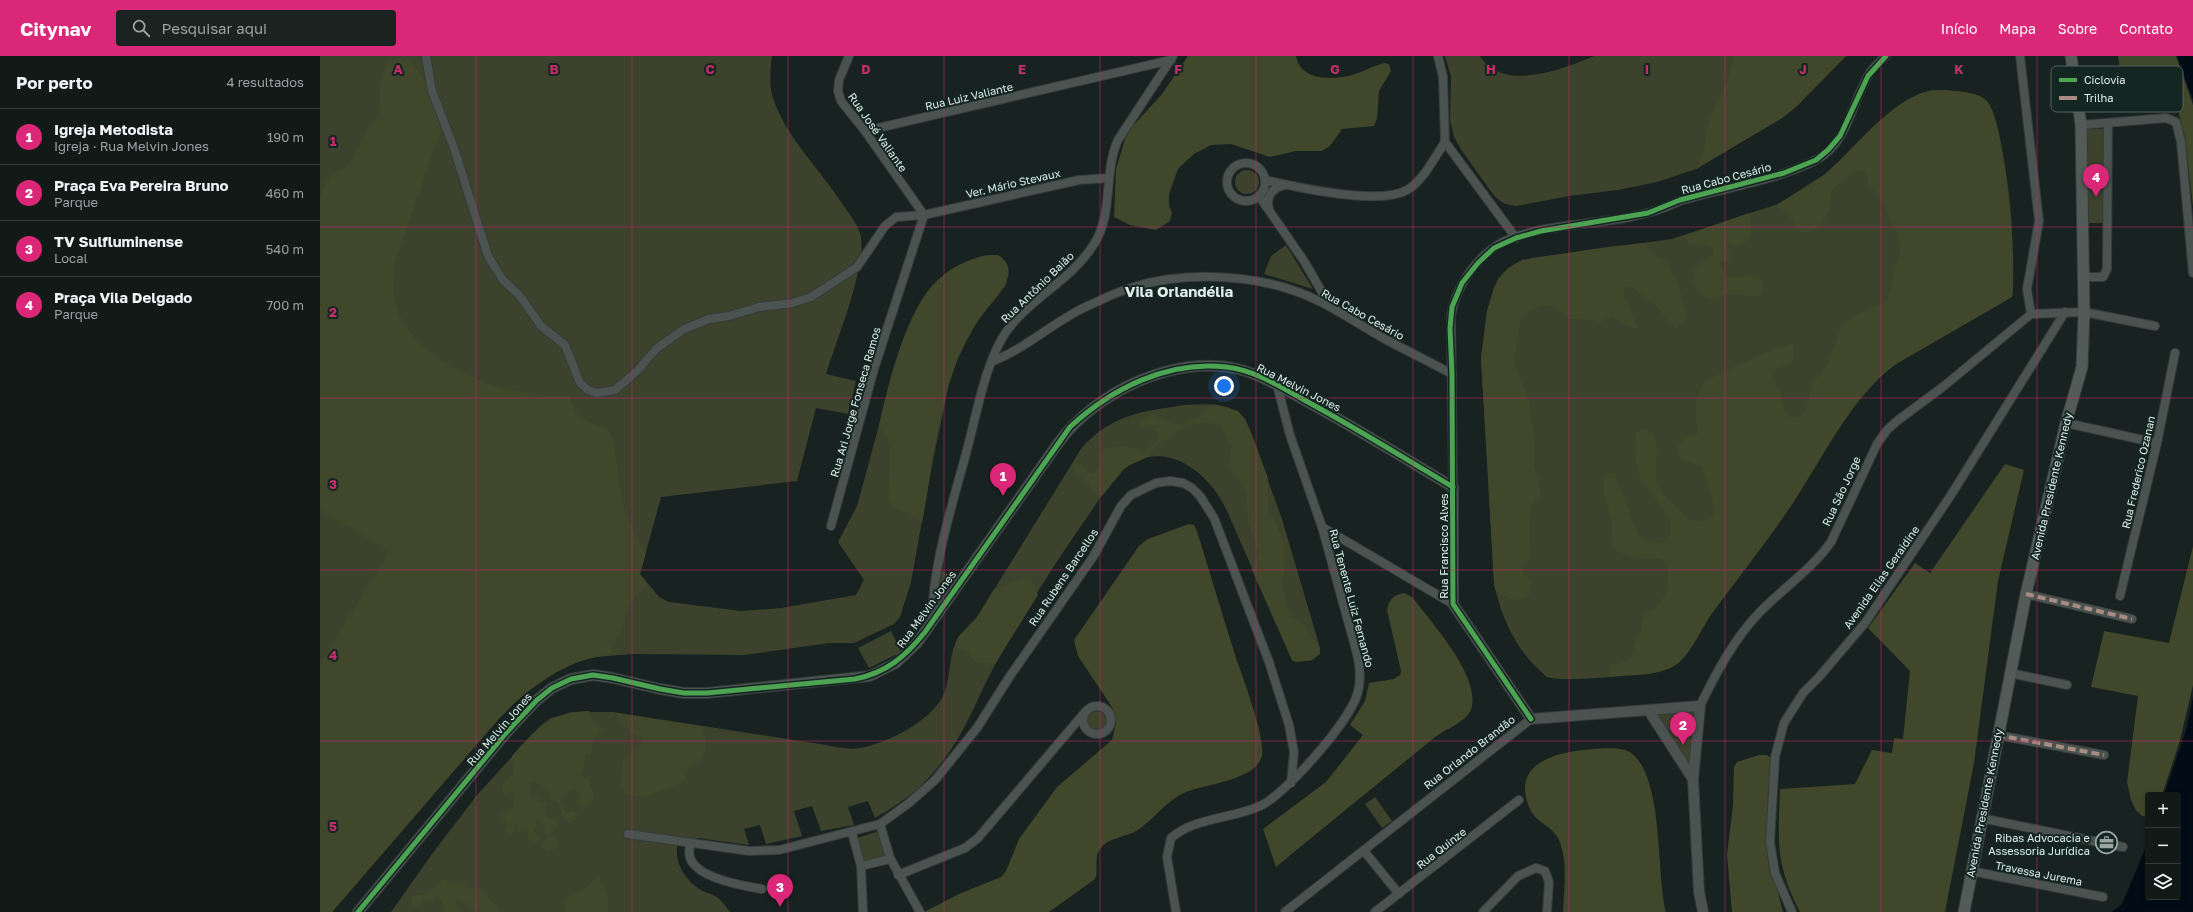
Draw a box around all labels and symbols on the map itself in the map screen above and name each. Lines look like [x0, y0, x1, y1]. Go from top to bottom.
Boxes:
text: A [393, 61, 403, 77]
text: B [549, 61, 559, 77]
text: C [705, 61, 715, 77]
text: D [861, 61, 871, 77]
text: E [1018, 61, 1026, 77]
text: F [1174, 61, 1182, 77]
text: G [1330, 61, 1340, 77]
text: H [1486, 61, 1496, 77]
text: I [1645, 61, 1649, 77]
text: J [1799, 61, 1807, 77]
text: K [1954, 61, 1964, 77]
legend [2051, 66, 2183, 112]
text: Ciclovia [2084, 73, 2126, 86]
street label: Rua Luiz Valiante [924, 80, 1014, 112]
street label: Rua José Valiante [846, 90, 910, 174]
text: Trilha [2084, 91, 2114, 104]
text: 1 [330, 133, 337, 149]
street label: Rua Cabo Cesário [1680, 160, 1773, 196]
pin: 4 [2083, 164, 2109, 197]
street label: Ver. Mário Stevaux [965, 166, 1061, 200]
street label: Rua Antônio Baião [998, 249, 1076, 325]
district label: Vila Orlandélia [1125, 282, 1233, 300]
street label: Rua Cabo Cesário [1319, 286, 1407, 342]
text: 2 [329, 304, 337, 320]
street label: Rua Ari Jorge Fonseca Ramos [827, 325, 883, 479]
street label: Rua Melvin Jones [1255, 360, 1343, 414]
your location [1214, 376, 1234, 396]
street label: Avenida Presidente Kennedy [2028, 411, 2074, 561]
street label: Rua Frederico Ozanan [2119, 414, 2157, 530]
street label: Rua São Jorge [1819, 454, 1863, 528]
pin: 1 [990, 463, 1016, 496]
text: 3 [329, 476, 337, 492]
street label: Rua Francisco Alves [1437, 493, 1450, 599]
street label: Avenida Elias Geraidine [1840, 523, 1922, 631]
street label: Rua Rubens Barcellos [1026, 526, 1101, 628]
street label: Rua Tenente Luiz Fernando [1327, 527, 1377, 669]
street label: Rua Melvin Jones [894, 568, 958, 650]
text: 4 [329, 647, 337, 663]
street label: Rua Melvin Jones [464, 690, 534, 768]
street label: Rua Orlando Brandão [1421, 712, 1517, 792]
pin: 2 [1670, 712, 1696, 745]
street label: Avenida Presidente Kennedy [1963, 728, 2005, 878]
text: 5 [329, 818, 337, 834]
street label: Rua Quinze [1414, 825, 1468, 871]
office icon: Ribas Advocacia e Assessoria Jurídica [2093, 830, 2119, 856]
place label: Ribas Advocacia e Assessoria Jurídica [1988, 831, 2090, 857]
street label: Travessa Jurema [1994, 858, 2084, 888]
pin: 3 [767, 874, 793, 907]

